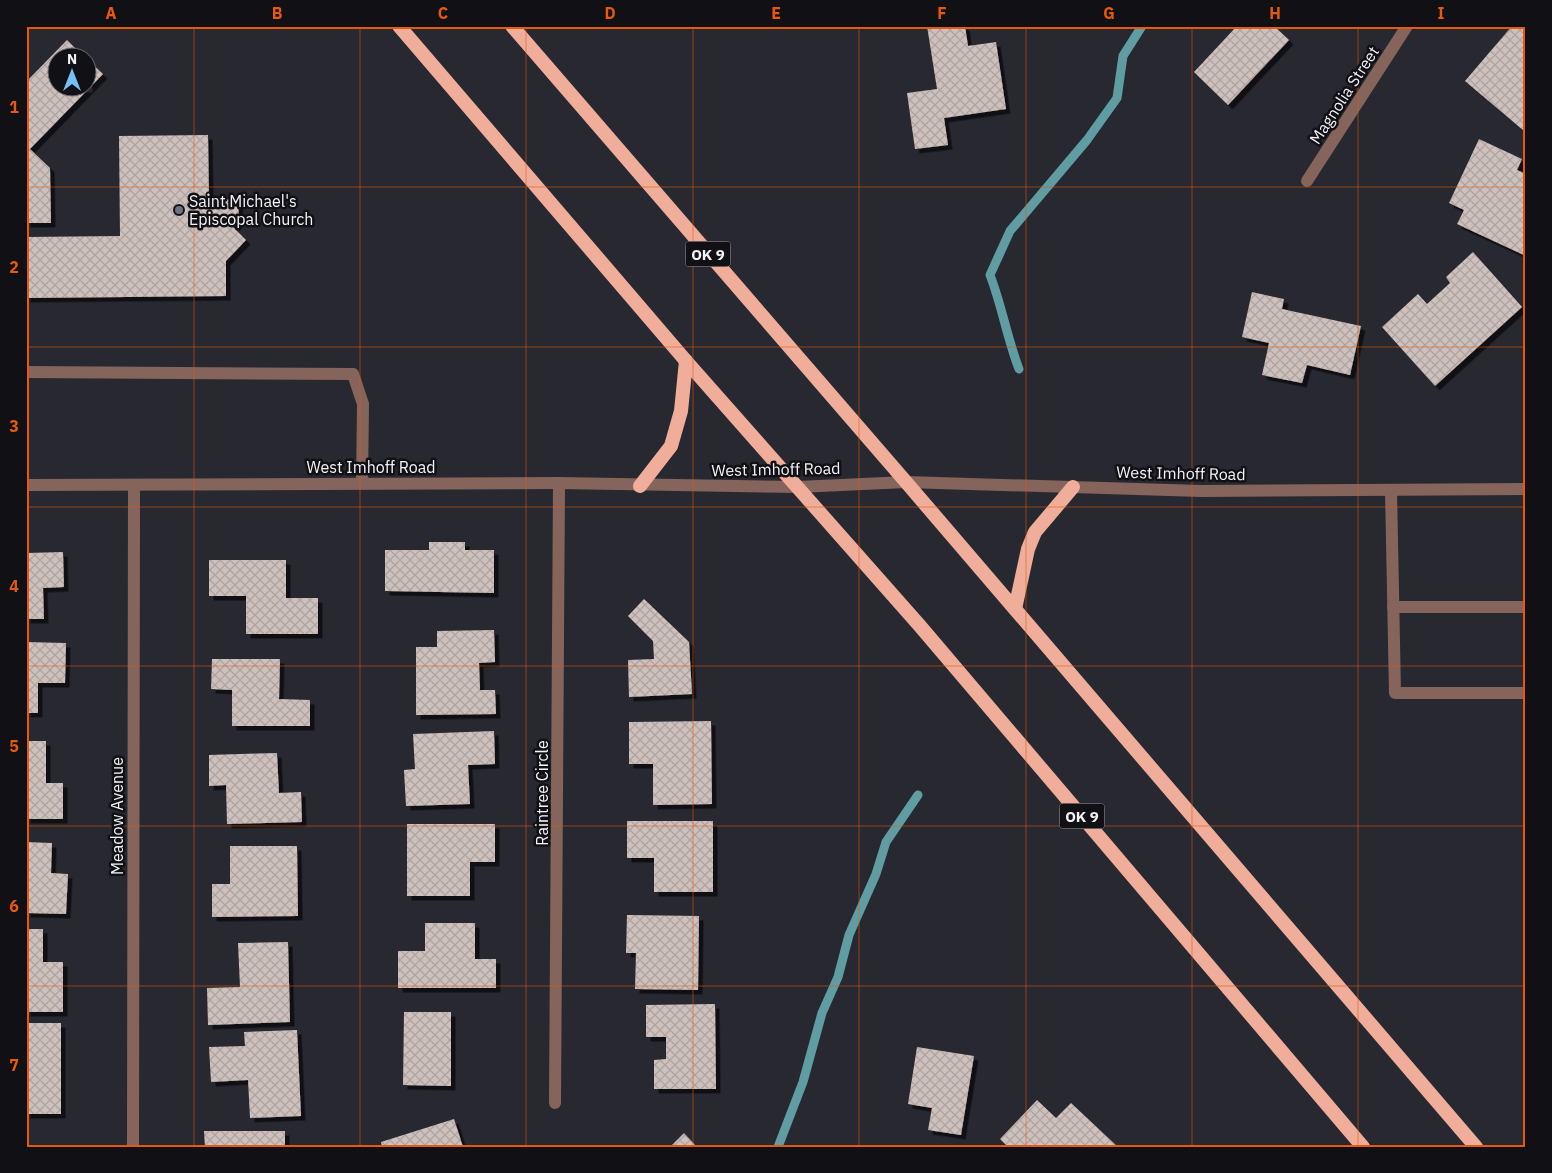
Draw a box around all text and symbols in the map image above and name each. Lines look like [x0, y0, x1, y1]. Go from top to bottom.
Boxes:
text: A [106, 3, 117, 23]
text: B [272, 3, 283, 23]
text: C [438, 3, 448, 23]
text: D [604, 3, 616, 23]
text: E [771, 3, 781, 23]
text: F [937, 3, 947, 23]
text: G [1103, 3, 1115, 23]
text: H [1269, 3, 1281, 23]
text: I [1438, 3, 1445, 23]
street label: Magnolia Street [1305, 42, 1383, 148]
north arrow [48, 48, 98, 98]
text: N [67, 50, 77, 68]
text: 1 [9, 97, 19, 117]
place label: Saint Michael's Episcopal Church [189, 191, 313, 229]
marker: Saint Michael's Episcopal Church [173, 204, 185, 216]
road number: OK 9 [686, 242, 730, 266]
text: 2 [9, 257, 19, 277]
text: 3 [9, 416, 19, 436]
street label: West Imhoff Road [306, 457, 436, 477]
street label: West Imhoff Road [711, 458, 841, 480]
street label: West Imhoff Road [1116, 462, 1246, 484]
text: 4 [9, 576, 19, 596]
text: 5 [9, 736, 19, 756]
street label: Raintree Circle [532, 740, 552, 846]
street label: Meadow Avenue [107, 757, 127, 875]
road number: OK 9 [1060, 804, 1104, 828]
text: 6 [9, 896, 19, 916]
text: 7 [9, 1055, 19, 1075]

